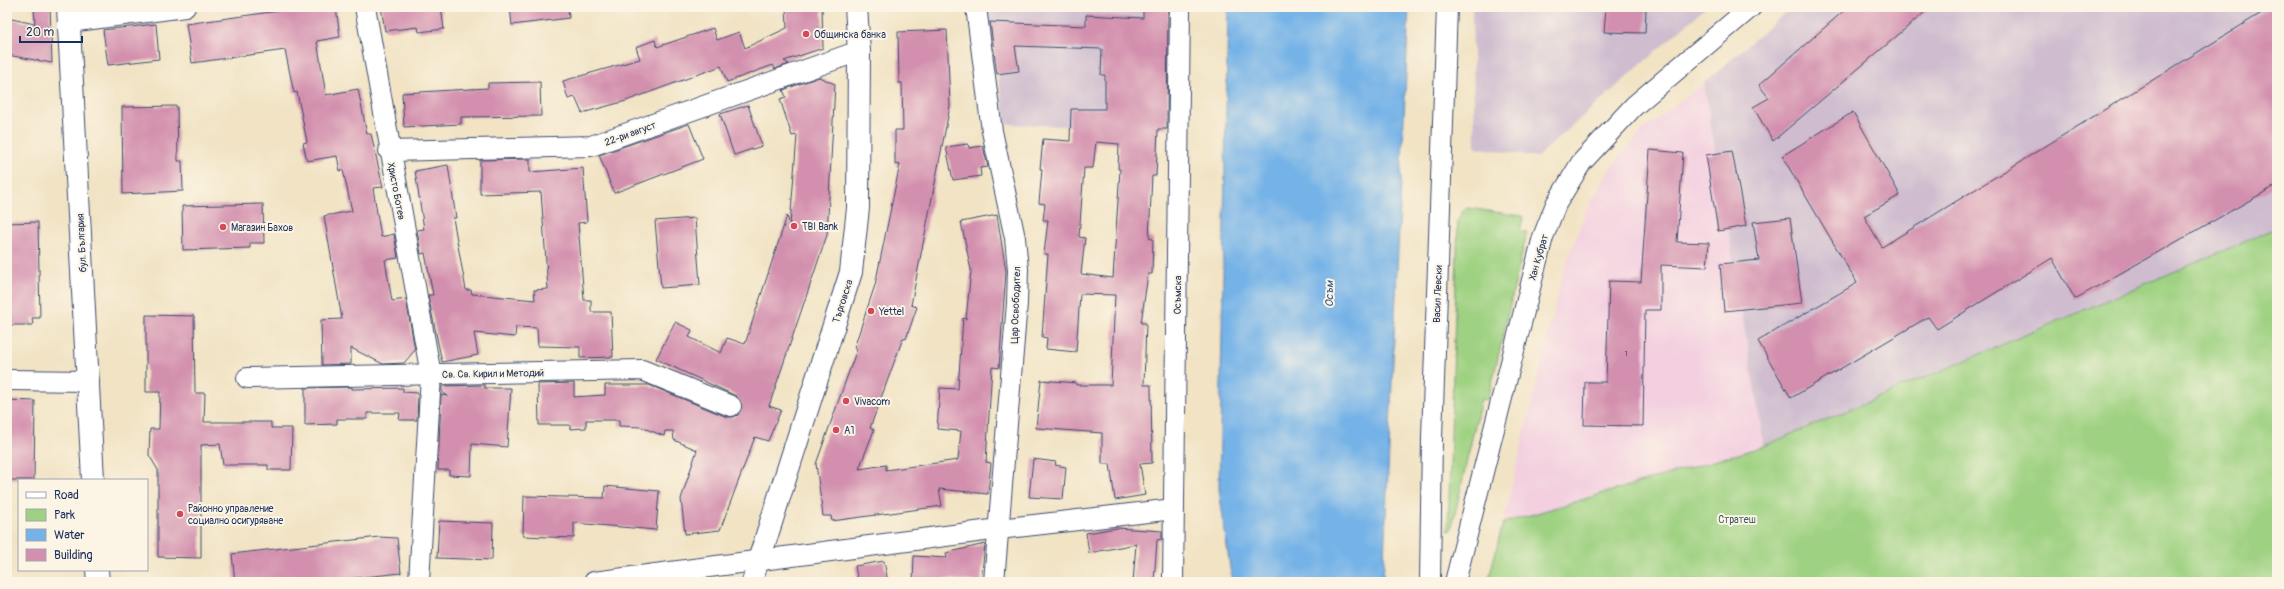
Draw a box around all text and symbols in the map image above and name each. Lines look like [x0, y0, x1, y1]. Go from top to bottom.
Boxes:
scale bar [20, 18, 82, 44]
text: 20 m [26, 25, 55, 40]
marker: Общинска банка [801, 29, 811, 39]
place label: Общинска банка [814, 29, 886, 41]
street label: 22-ри август [603, 119, 658, 149]
street label: Христо Ботев [385, 161, 407, 221]
street label: бул. България [74, 213, 90, 273]
marker: TBI Bank [789, 221, 799, 231]
place label: TBI Bank [802, 221, 839, 233]
marker: Магазин Бахов [218, 222, 228, 232]
place label: Магазин Бахов [231, 222, 293, 234]
street label: Хан Кубрат [1527, 233, 1551, 282]
street label: Васил Левски [1431, 264, 1445, 323]
street label: Цар Освободител [1009, 266, 1023, 344]
street label: Осъмска [1172, 275, 1184, 315]
street label: Търговска [830, 278, 856, 325]
water label: Осъм [1323, 280, 1336, 307]
marker: Yettel [866, 306, 876, 316]
place label: Yettel [878, 306, 904, 318]
house number: 1 [1624, 349, 1628, 358]
street label: Св. Св. Кирил и Методий [442, 367, 544, 381]
marker: Vivacom [841, 396, 851, 406]
place label: Vivacom [854, 396, 890, 408]
marker: A1 [831, 425, 841, 435]
place label: A1 [844, 425, 854, 437]
legend [18, 479, 148, 571]
text: Road [54, 488, 79, 503]
place label: Районно управление социално осигуряване [188, 503, 283, 527]
text: Park [54, 508, 75, 523]
marker: Районно управление социално осигуряване [175, 509, 185, 519]
park label: Стратеш [1718, 514, 1756, 526]
text: Water [54, 528, 85, 543]
text: Building [54, 548, 93, 563]

